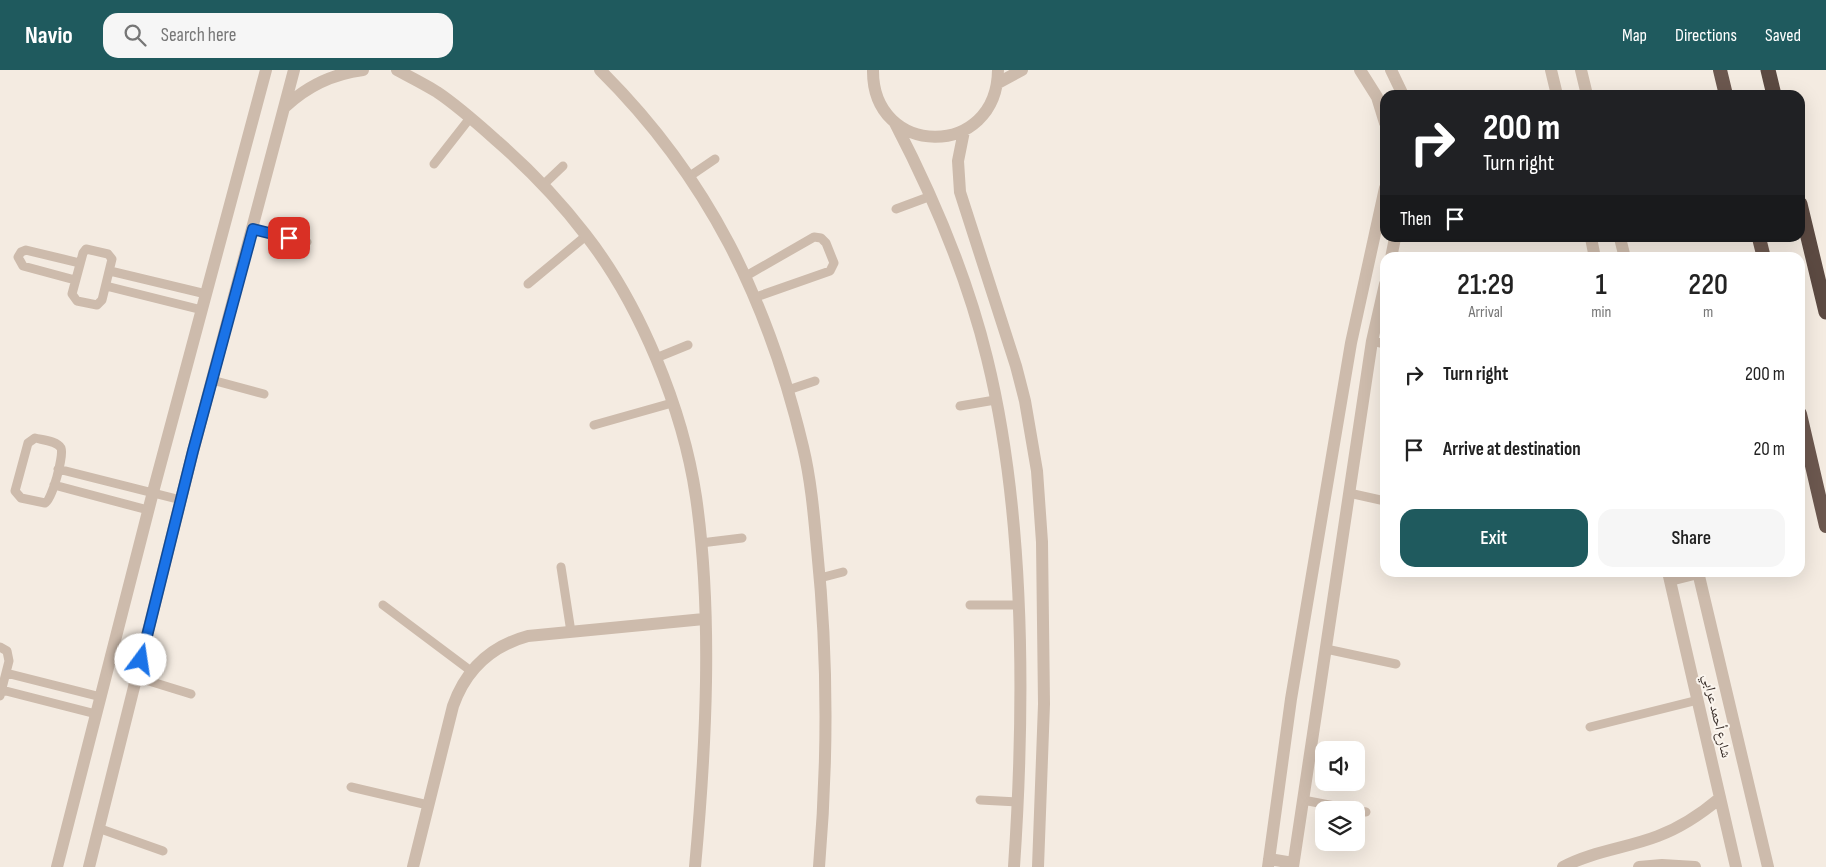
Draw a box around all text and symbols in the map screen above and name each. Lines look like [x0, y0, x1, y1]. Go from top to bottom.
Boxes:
search box [103, 13, 453, 58]
text: Navio [25, 21, 73, 50]
icon: search [121, 21, 149, 49]
text: Search here [161, 24, 236, 47]
text: Map [1622, 25, 1647, 46]
text: Directions [1675, 25, 1737, 46]
text: Saved [1765, 25, 1801, 46]
text: 200 m [1483, 107, 1560, 150]
icon: right [1400, 110, 1465, 175]
text: Turn right [1483, 150, 1554, 177]
icon: arrive [1441, 205, 1469, 233]
text: Then [1400, 208, 1431, 231]
pin [268, 217, 310, 259]
icon: arrive [275, 224, 303, 252]
text: 21:29 [1457, 267, 1514, 303]
text: 1 [1596, 267, 1607, 303]
text: 220 [1688, 267, 1728, 303]
text: Arrival [1468, 303, 1503, 322]
text: min [1591, 303, 1611, 322]
text: m [1703, 303, 1713, 322]
icon: right [1400, 361, 1428, 389]
text: Turn right [1443, 363, 1508, 386]
text: 200 m [1745, 363, 1785, 386]
icon: arrive [1400, 436, 1428, 464]
text: Arrive at destination [1443, 438, 1581, 461]
text: 20 m [1753, 438, 1785, 461]
button: Exit [1400, 509, 1588, 567]
button: Share [1598, 509, 1785, 567]
position arrow [114, 633, 166, 685]
street label: شارع أحمد عرابي [1697, 673, 1735, 760]
map controls [1315, 741, 1365, 851]
button: sound [1315, 741, 1365, 791]
button: layers [1315, 801, 1365, 851]

